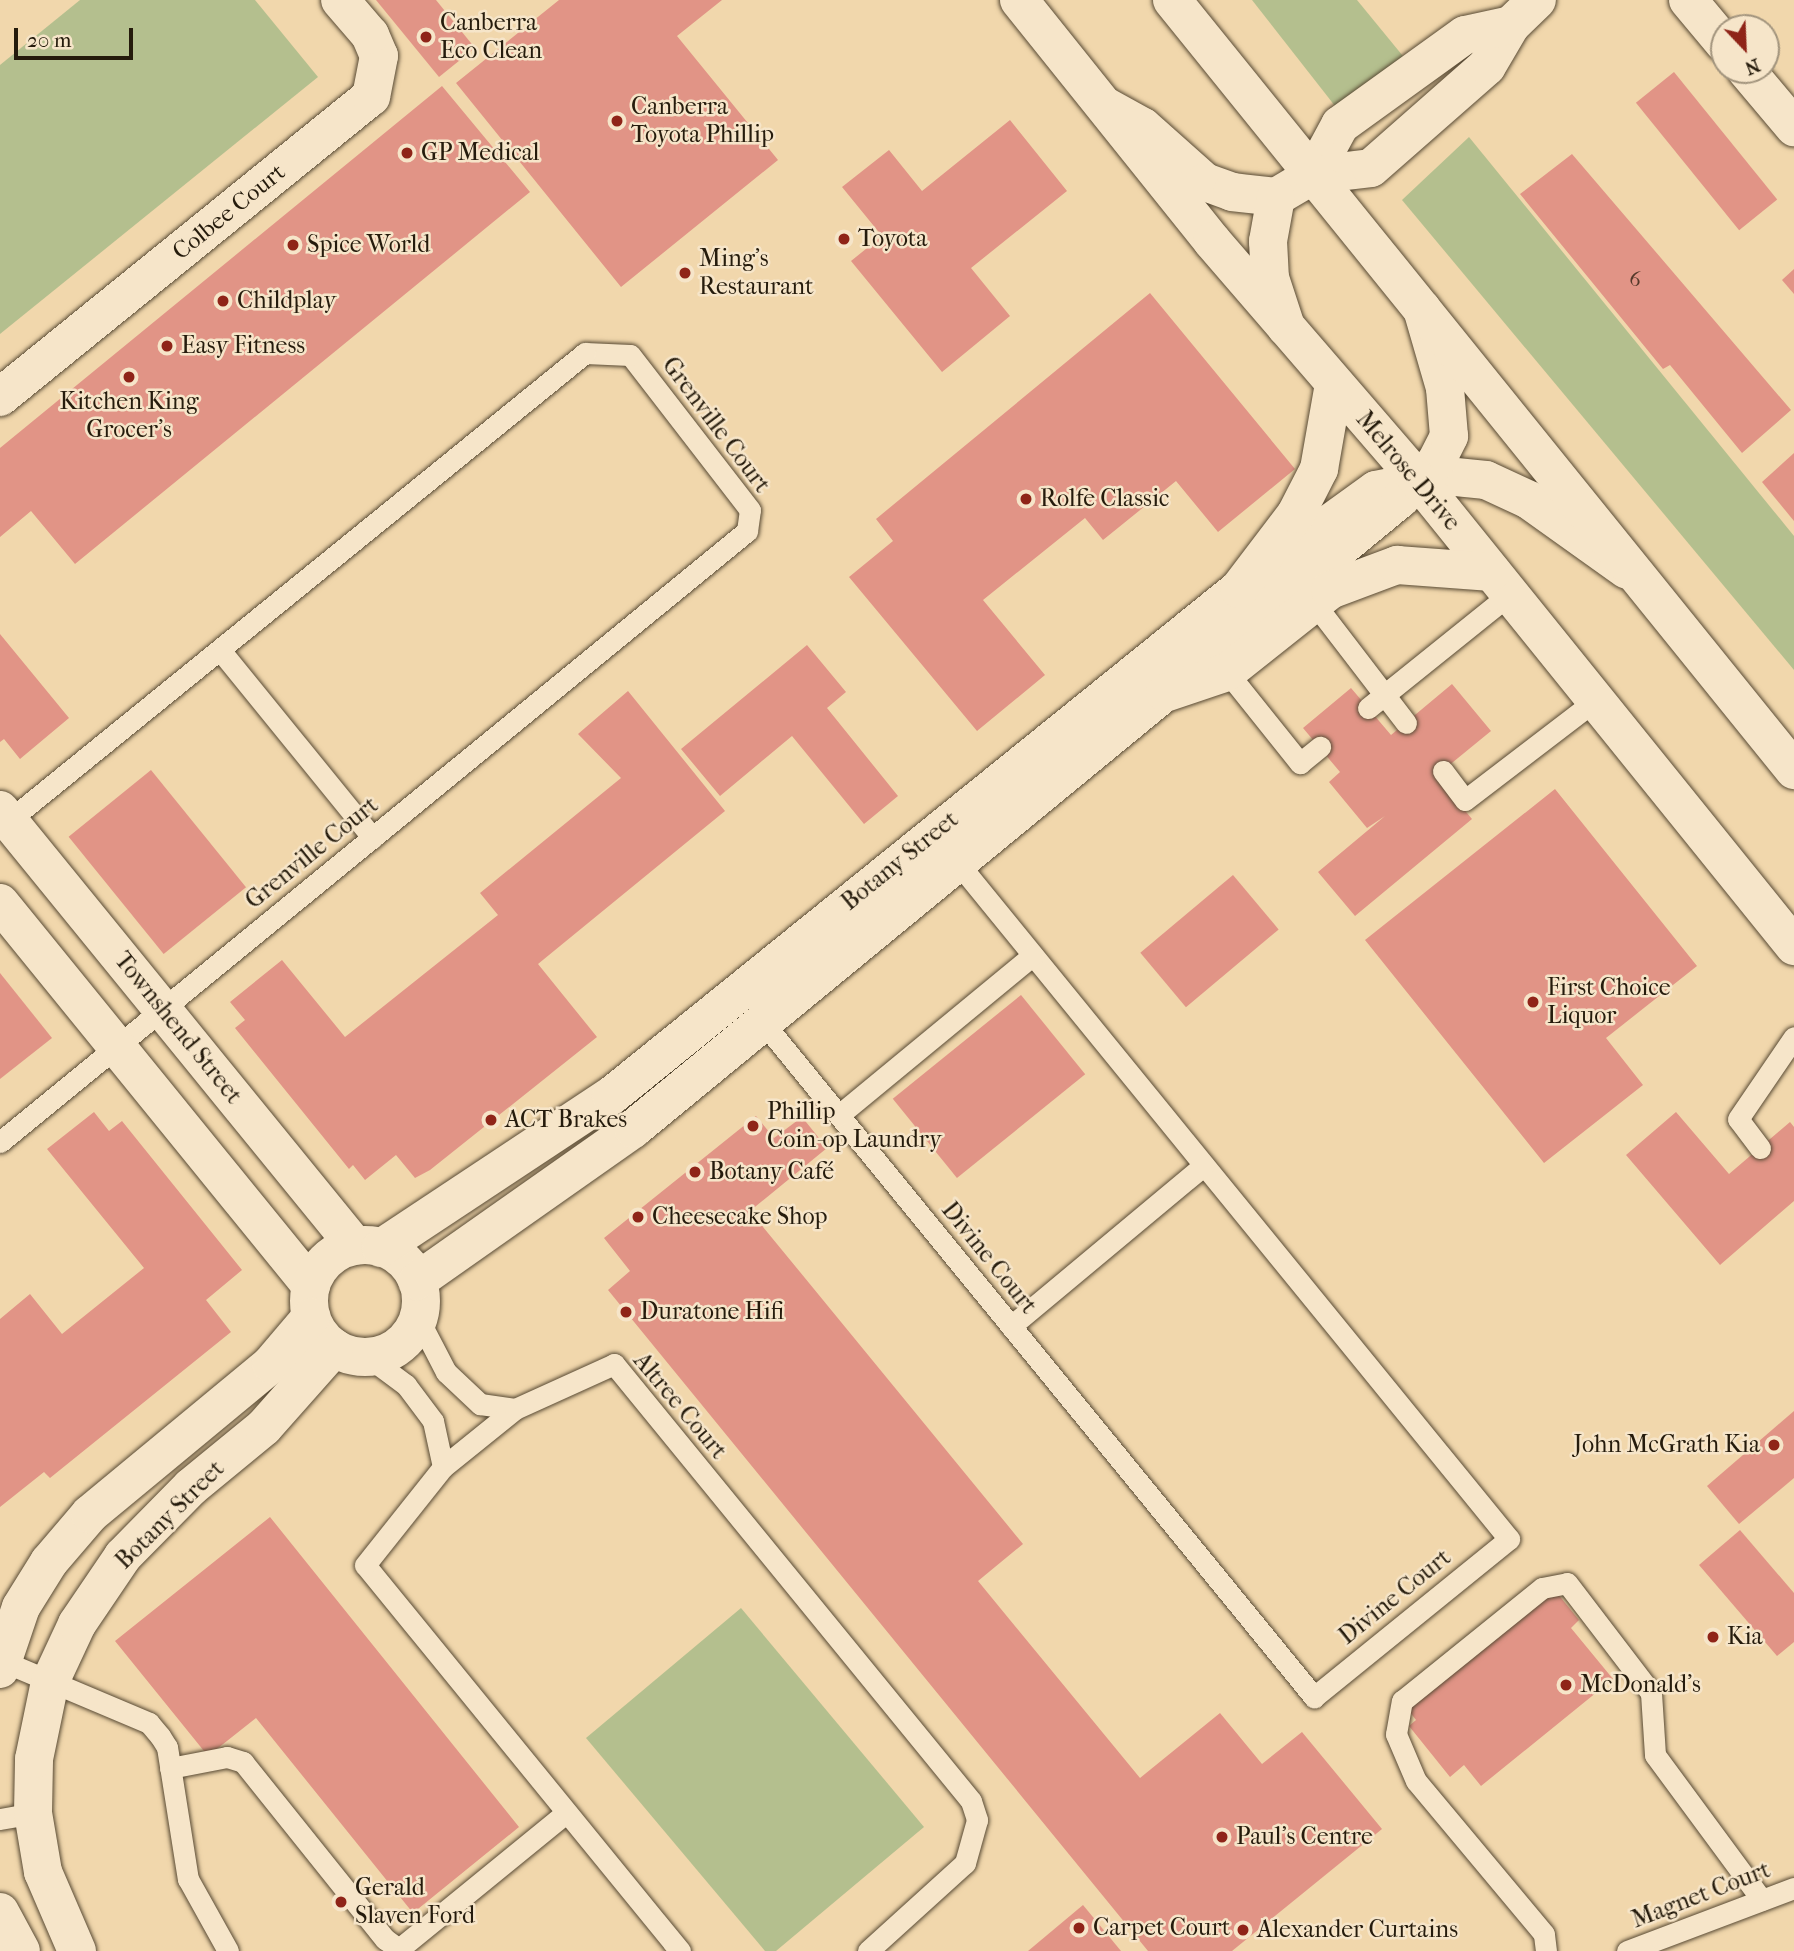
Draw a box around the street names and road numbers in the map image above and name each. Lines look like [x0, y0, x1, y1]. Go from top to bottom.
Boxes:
street label: Colbee Court [167, 158, 291, 266]
street label: Grenville Court [656, 352, 776, 498]
street label: Melrose Drive [1350, 406, 1466, 536]
street label: Grenville Court [240, 791, 384, 915]
street label: Botany Street [836, 805, 964, 917]
street label: Townshend Street [108, 946, 248, 1110]
street label: Divine Court [935, 1196, 1043, 1320]
street label: Altree Court [627, 1347, 733, 1465]
street label: Botany Street [110, 1455, 230, 1575]
street label: Divine Court [1333, 1543, 1457, 1651]
street label: Magnet Court [1628, 1855, 1774, 1935]

